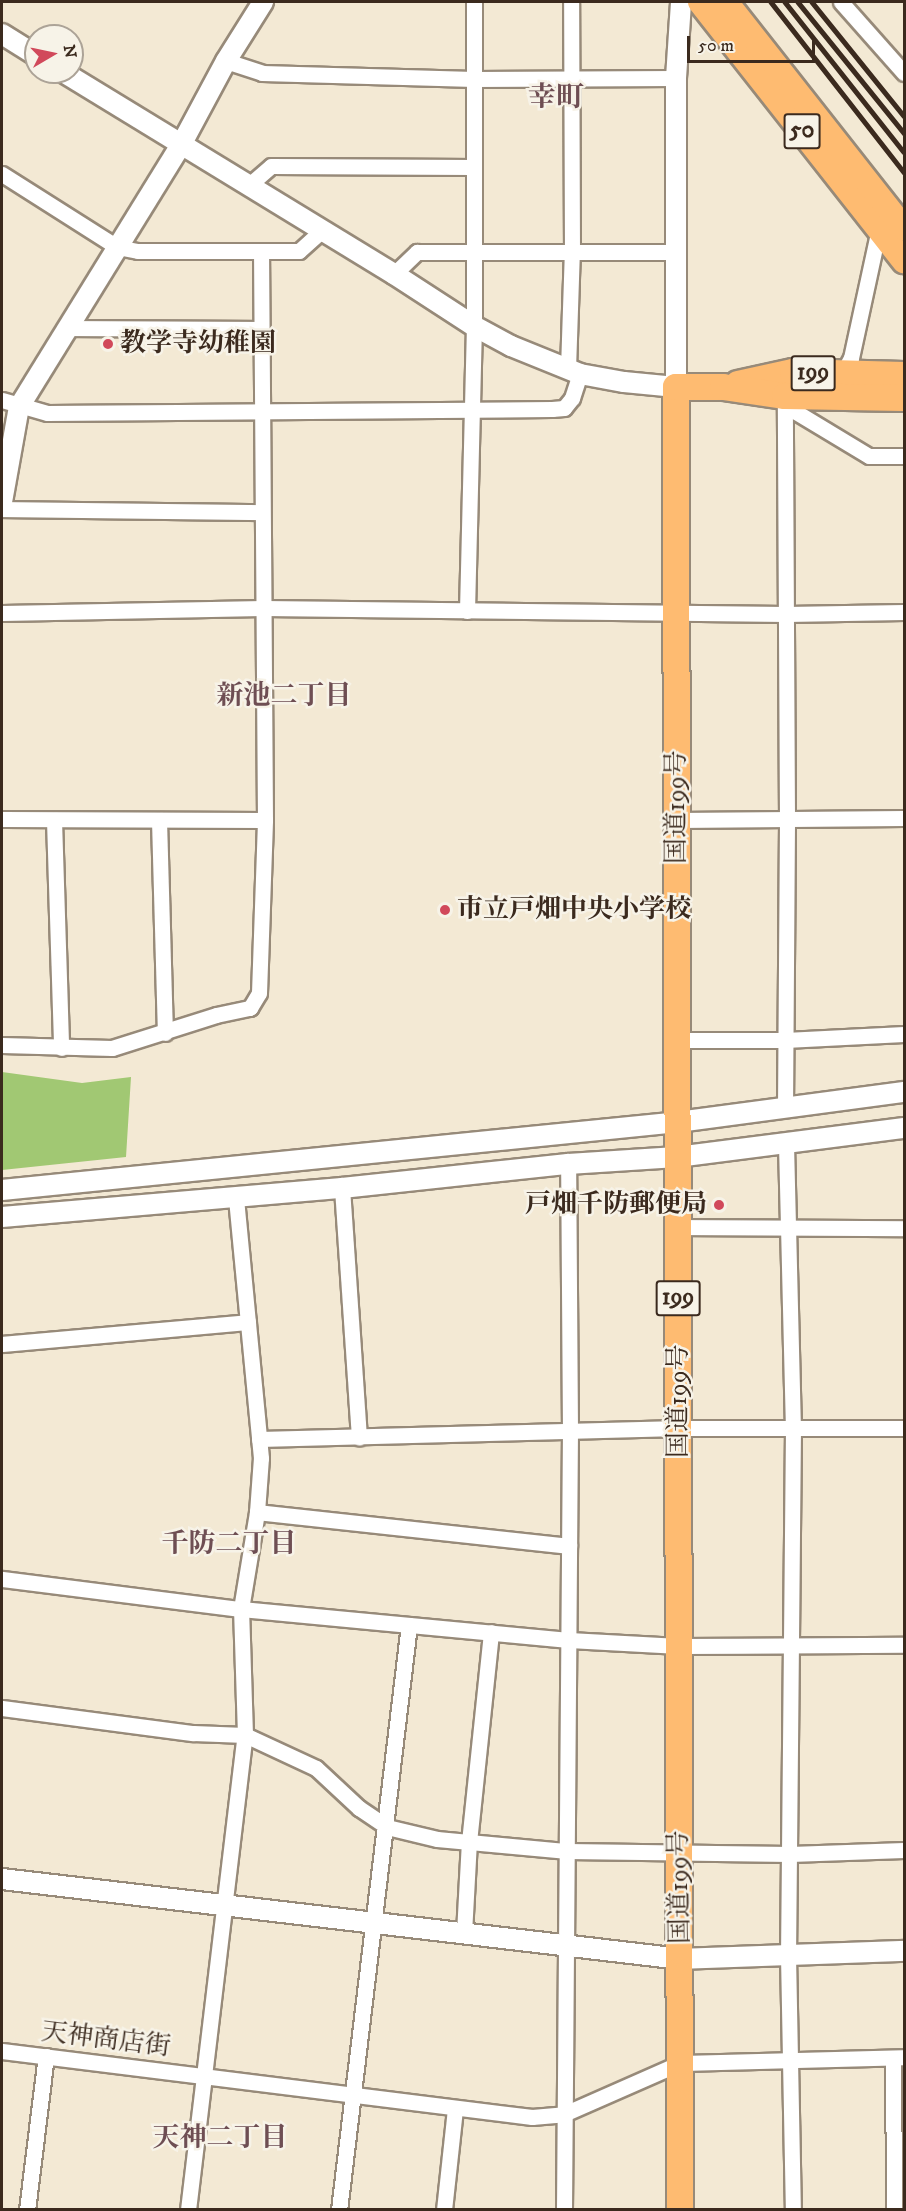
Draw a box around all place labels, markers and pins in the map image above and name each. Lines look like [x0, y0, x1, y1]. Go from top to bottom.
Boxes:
place label: 教学寺幼稚園 [120, 328, 276, 360]
marker: 教学寺幼稚園 [101, 337, 115, 351]
place label: 市立戸畑中央小学校 [457, 894, 691, 926]
marker: 市立戸畑中央小学校 [438, 903, 452, 917]
place label: 戸畑千防郵便局 [525, 1189, 707, 1221]
marker: 戸畑千防郵便局 [712, 1198, 726, 1212]

